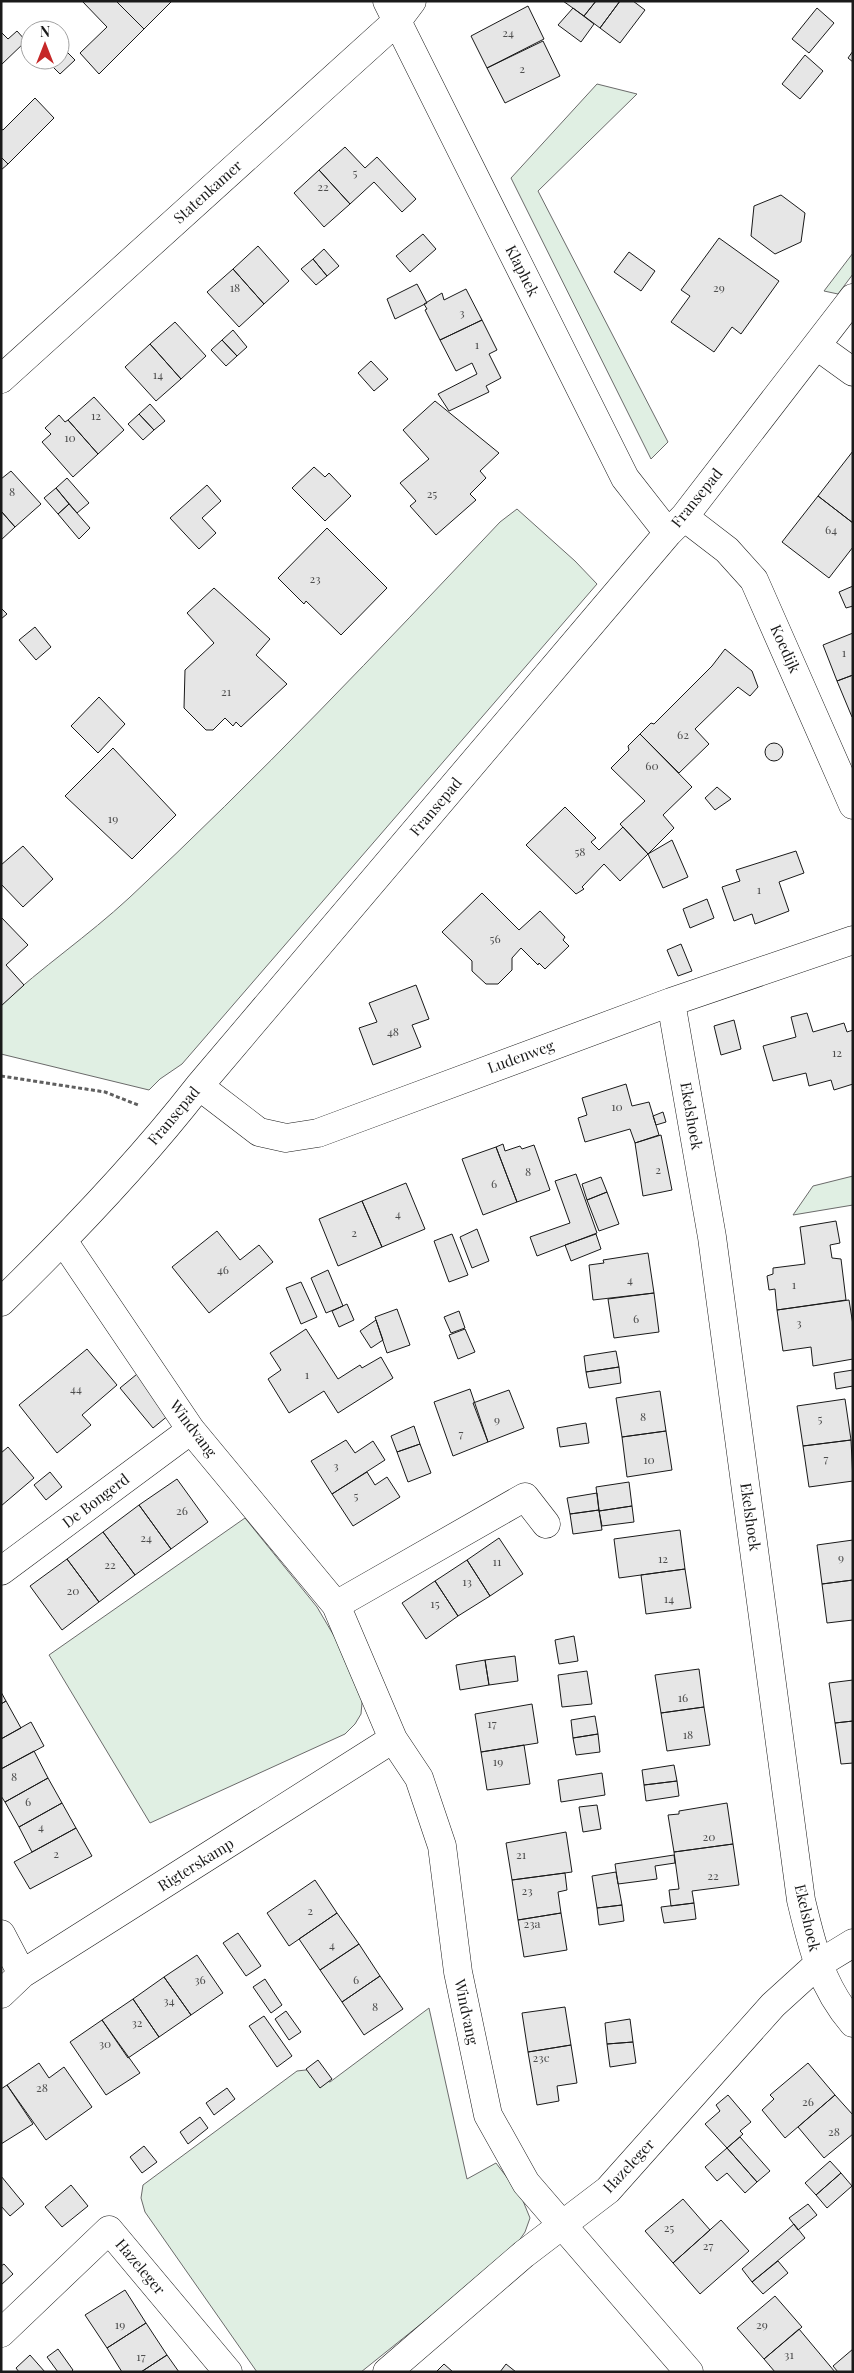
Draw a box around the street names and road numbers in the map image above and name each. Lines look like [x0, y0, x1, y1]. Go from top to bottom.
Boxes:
street label: Statenkamer [169, 155, 246, 227]
street label: Klaphek [502, 242, 545, 300]
street label: Fransepad [666, 463, 726, 531]
street label: Koedijk [766, 621, 806, 677]
street label: Fransepad [405, 773, 466, 840]
street label: Ludenweg [485, 1035, 557, 1077]
street label: Ekelshoek [676, 1080, 708, 1152]
street label: Fransepad [143, 1082, 204, 1149]
street label: Windvang [165, 1395, 222, 1461]
street label: De Bongerd [58, 1468, 133, 1532]
street label: Ekelshoek [736, 1482, 766, 1553]
street label: Rigterskamp [154, 1833, 237, 1895]
street label: Ekelshoek [791, 1882, 826, 1954]
street label: Windvang [450, 1976, 484, 2047]
street label: Hazeleger [598, 2134, 659, 2197]
street label: Hazeleger [111, 2234, 170, 2299]

